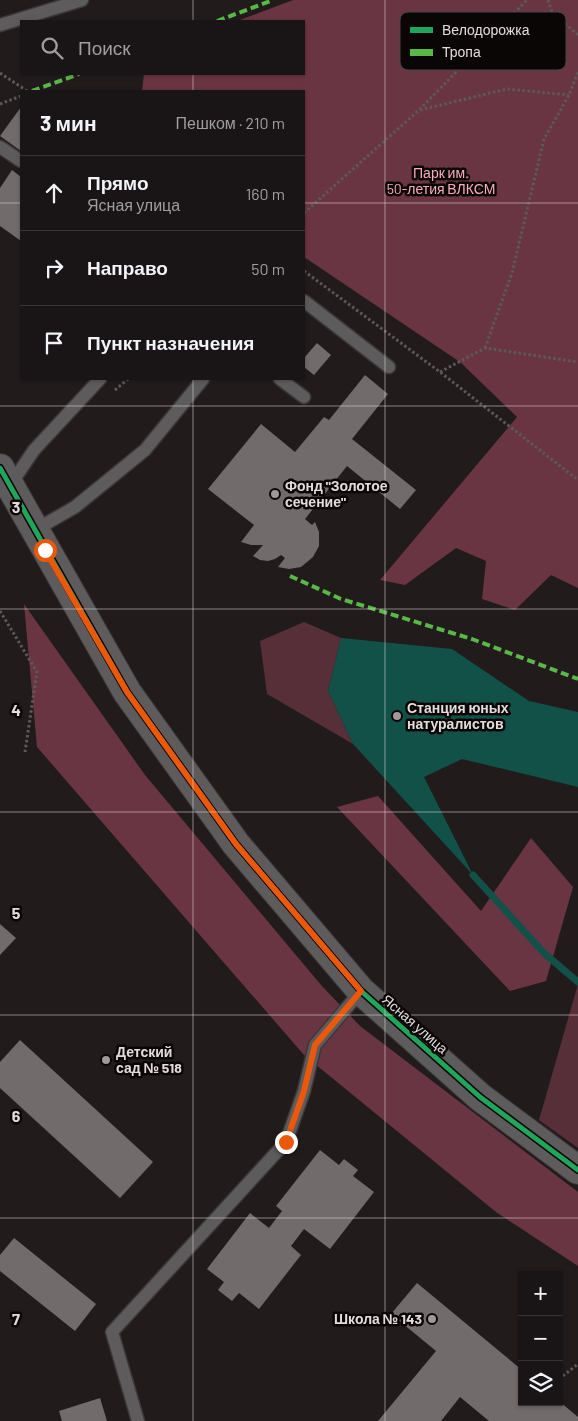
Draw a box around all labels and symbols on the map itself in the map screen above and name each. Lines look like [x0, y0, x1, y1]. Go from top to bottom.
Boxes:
legend [400, 12, 566, 70]
text: Велодорожка [442, 21, 530, 38]
text: Тропа [442, 43, 481, 60]
park label: Парк им. 50-летия ВЛКСМ [387, 164, 495, 197]
place label: Фонд "Золотое сечение" [285, 477, 388, 510]
marker: Фонд "Золотое сечение" [269, 488, 281, 500]
text: 3 [12, 497, 20, 516]
route start [34, 539, 57, 562]
place label: Станция юных натуралистов [407, 699, 509, 732]
text: 4 [11, 700, 21, 719]
marker: Станция юных натуралистов [391, 710, 403, 722]
text: 5 [12, 903, 21, 922]
street label: Ясная улица [379, 990, 452, 1057]
place label: Детский сад № 518 [116, 1043, 182, 1076]
marker: Детский сад № 518 [100, 1054, 112, 1066]
text: 6 [12, 1106, 21, 1125]
route end [275, 1131, 298, 1154]
text: 7 [12, 1309, 20, 1328]
place label: Школа № 143 [334, 1310, 422, 1327]
marker: Школа № 143 [426, 1313, 438, 1325]

